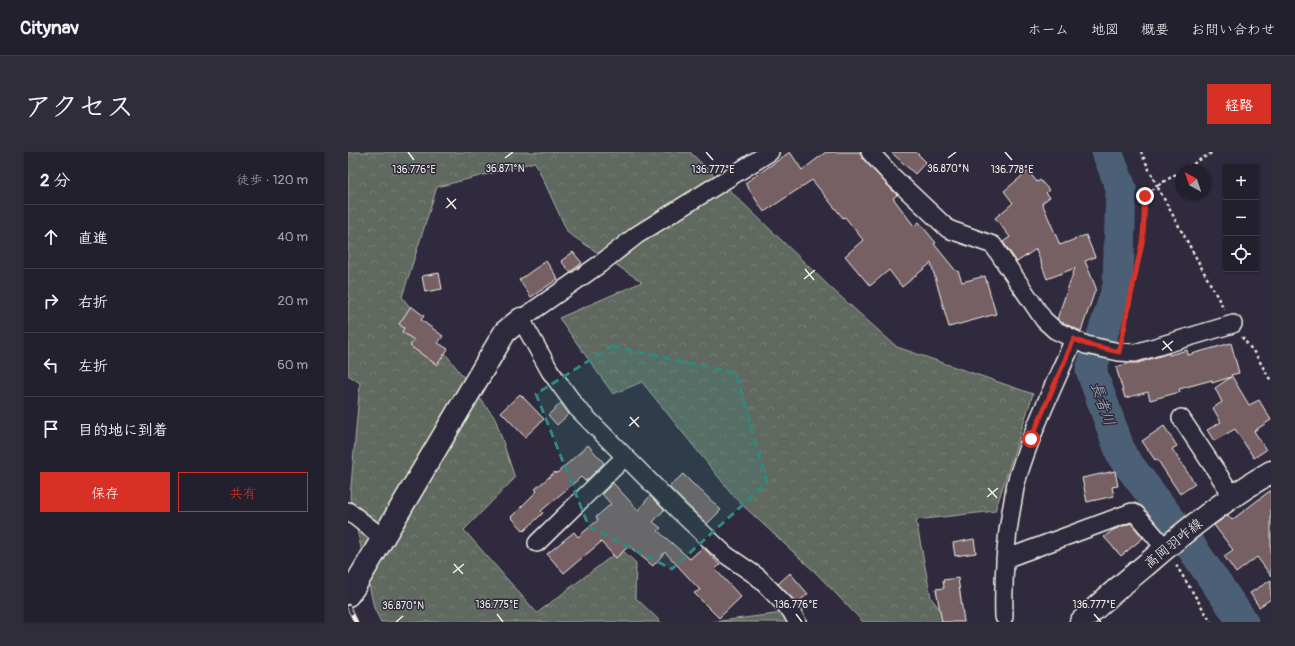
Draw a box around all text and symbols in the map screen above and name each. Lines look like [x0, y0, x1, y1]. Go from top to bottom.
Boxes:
text: Citynav [20, 16, 79, 40]
text: ホーム [1028, 21, 1069, 38]
text: 地図 [1091, 21, 1119, 38]
text: 概要 [1141, 21, 1169, 38]
text: お問い合わせ [1191, 21, 1275, 38]
button: 経路 [1207, 84, 1271, 124]
text: アクセス [24, 90, 134, 125]
text: 36.871°N [486, 163, 525, 175]
text: 36.870°N [927, 163, 969, 175]
text: 136.776°E [392, 164, 436, 176]
text: 136.777°E [692, 164, 734, 176]
text: 136.778°E [991, 164, 1033, 176]
north arrow [1175, 164, 1211, 200]
map controls [1223, 164, 1259, 272]
button: + [1223, 164, 1259, 200]
text: 2 分 [40, 170, 70, 191]
text: 徒歩 · 120 m [237, 172, 308, 188]
route end [1136, 187, 1154, 205]
button: − [1223, 200, 1259, 236]
icon: ahead [40, 226, 62, 248]
text: 直進 [78, 229, 108, 248]
text: 40 m [277, 229, 308, 245]
button: locate [1223, 236, 1259, 272]
icon: right [40, 290, 62, 312]
text: 右折 [78, 293, 108, 312]
text: 20 m [277, 293, 308, 309]
icon: left [40, 354, 62, 376]
text: 左折 [78, 357, 108, 376]
text: 60 m [277, 357, 308, 373]
water label: 長者川 [1086, 380, 1119, 429]
icon: arrive [40, 418, 62, 440]
text: 目的地に到着 [78, 421, 168, 440]
route start [1022, 430, 1040, 448]
button: 保存 [40, 472, 170, 512]
button: 共有 [178, 472, 308, 512]
street label: 高岡羽咋線 [1141, 515, 1206, 572]
text: 136.775°E [475, 599, 519, 611]
text: 136.776°E [774, 599, 818, 611]
text: 136.777°E [1073, 599, 1115, 611]
text: 36.870°N [382, 600, 424, 612]

